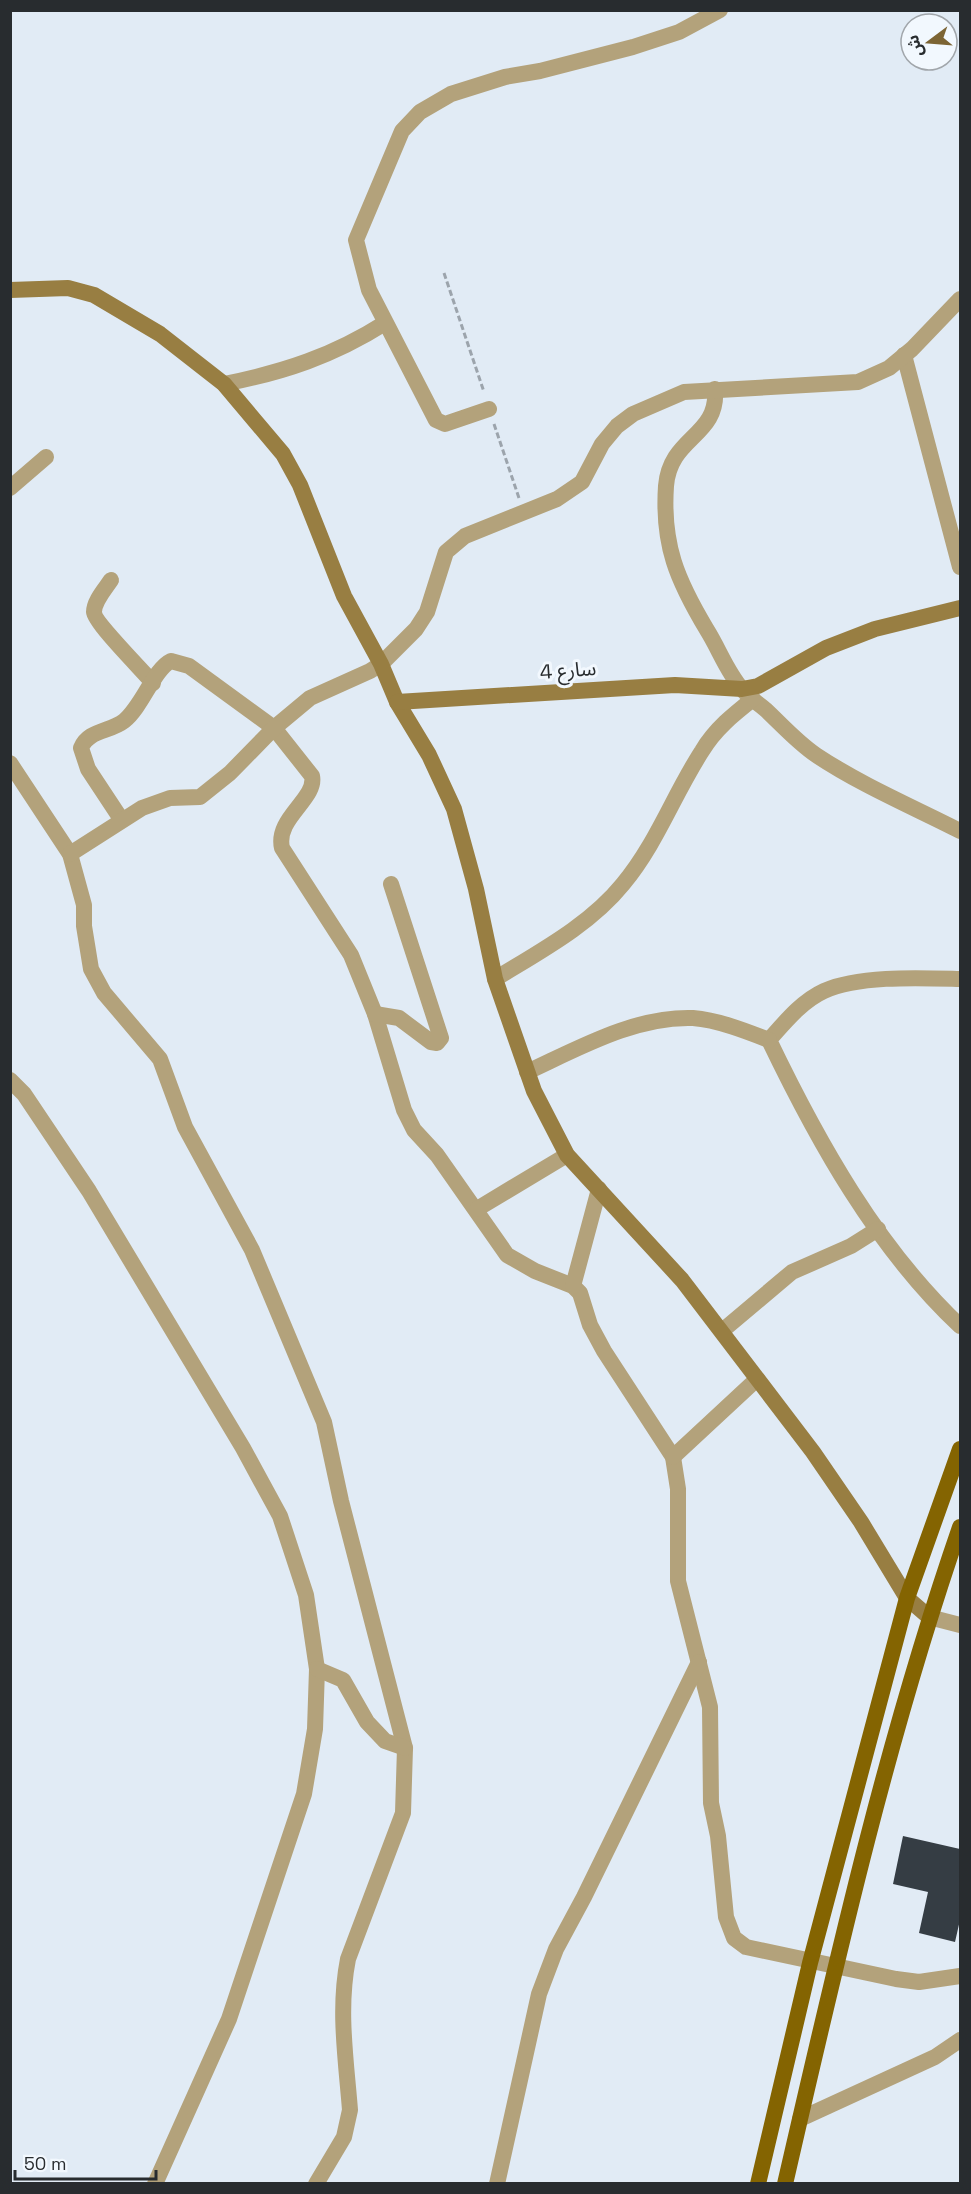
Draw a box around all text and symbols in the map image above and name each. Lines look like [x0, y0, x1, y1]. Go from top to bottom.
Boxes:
north arrow [899, 12, 959, 72]
text: ش [902, 32, 928, 59]
street label: سارع 4 [539, 655, 597, 687]
scale bar [15, 2143, 156, 2181]
text: 50 m [24, 2152, 66, 2175]

